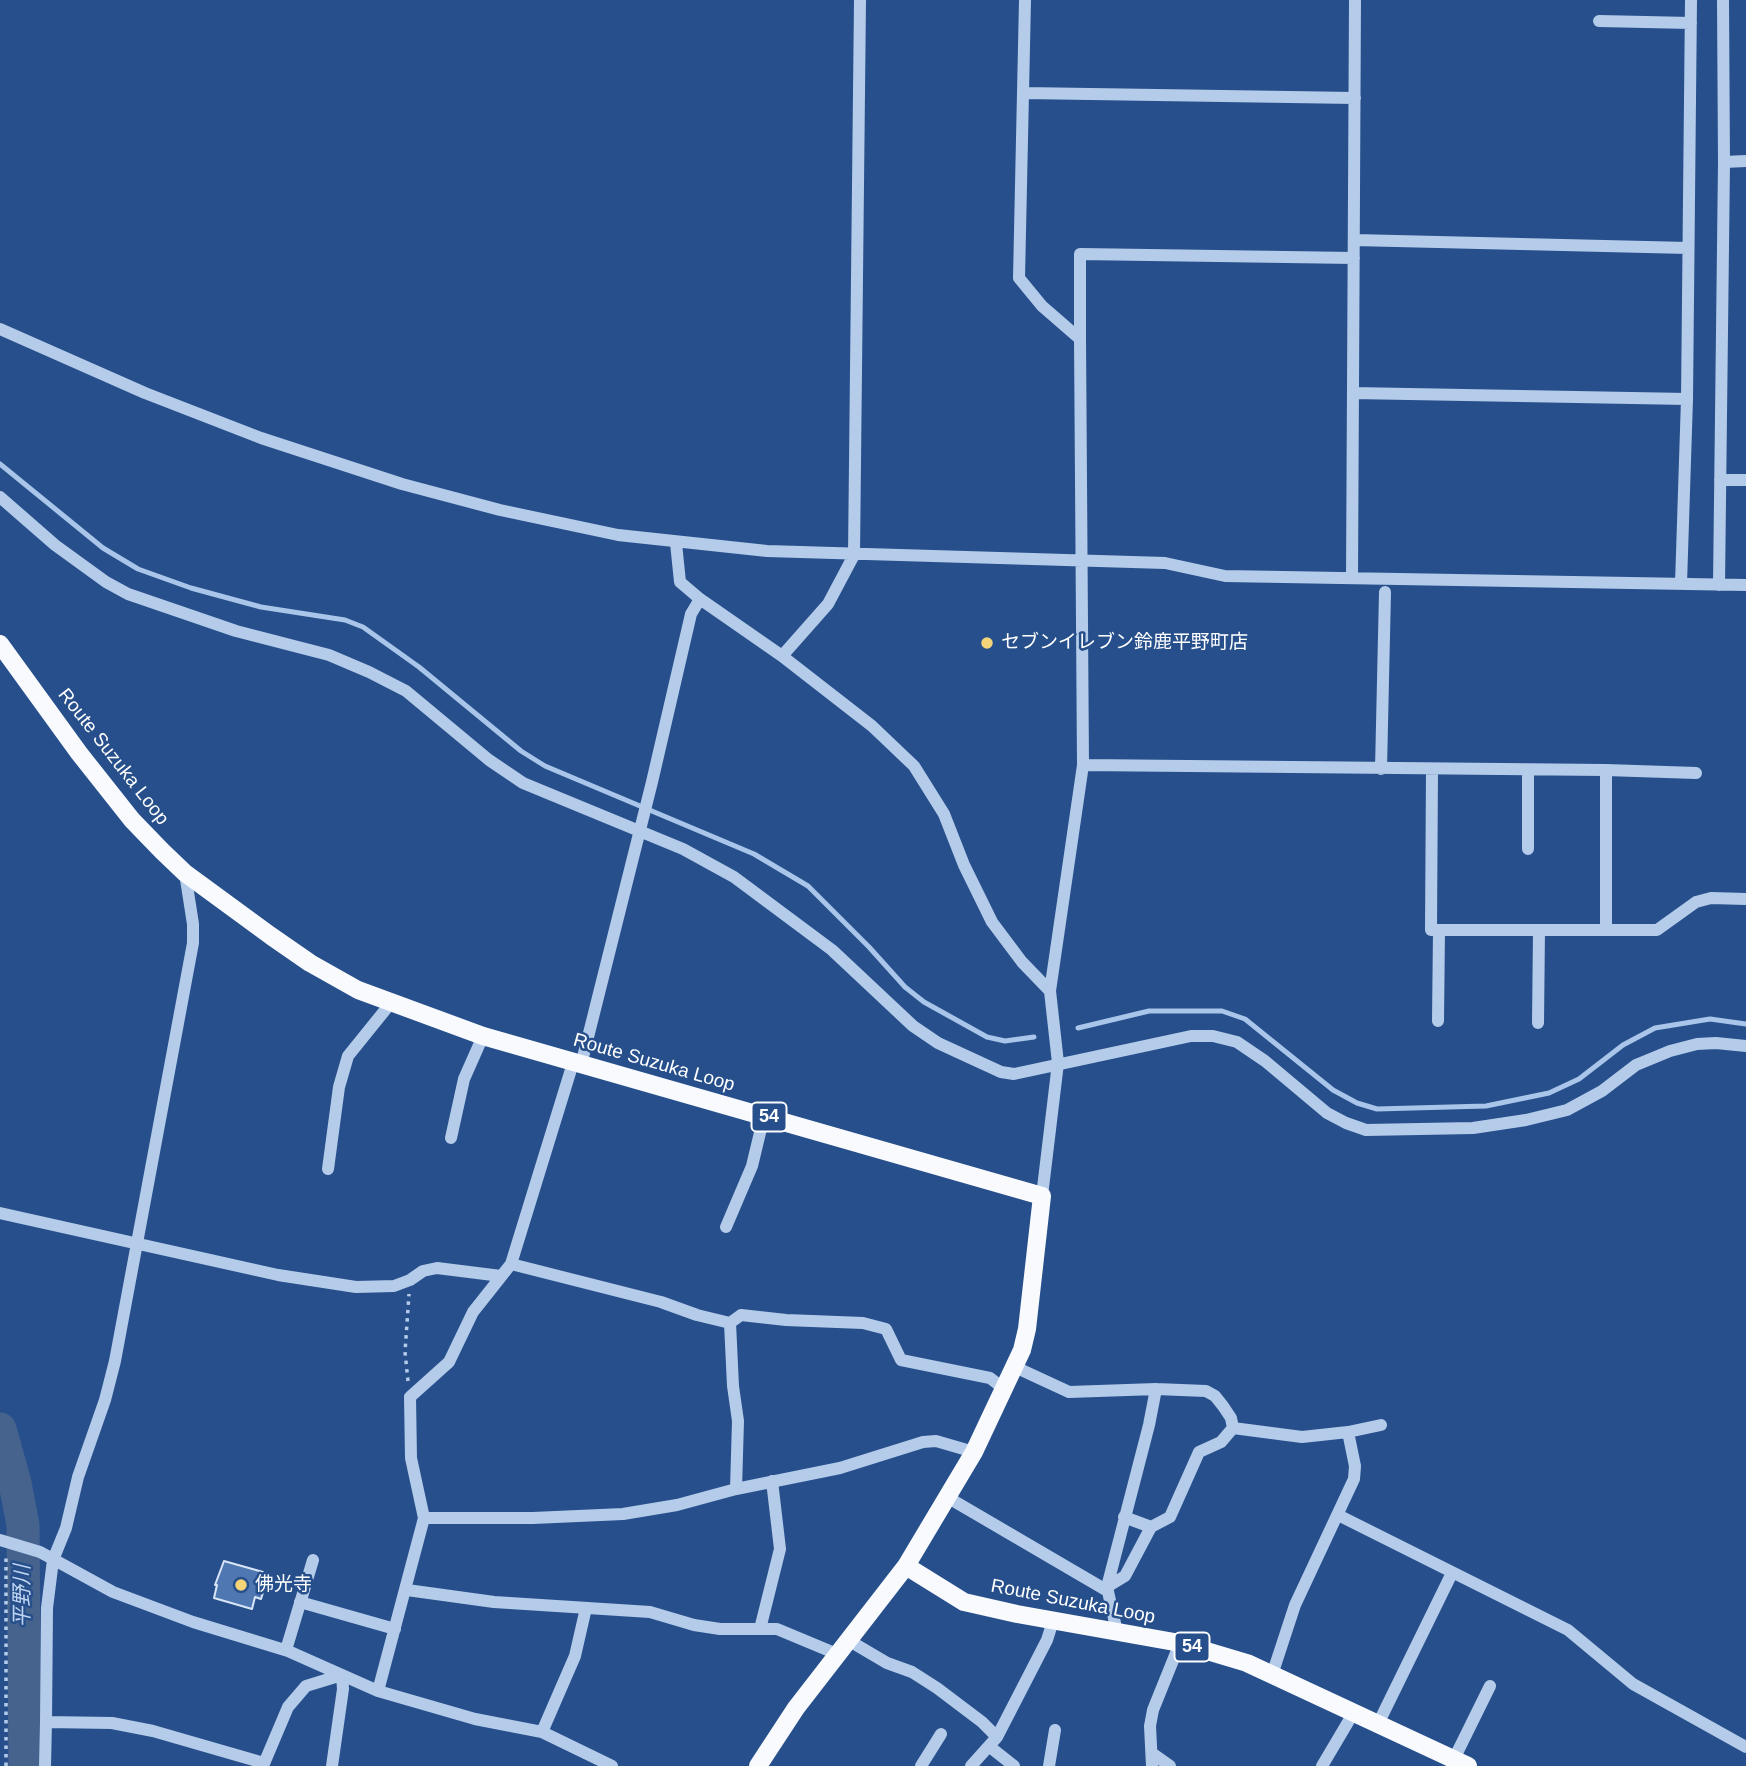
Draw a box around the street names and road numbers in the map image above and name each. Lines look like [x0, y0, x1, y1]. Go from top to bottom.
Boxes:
street label: Route Suzuka Loop [53, 684, 173, 830]
street label: Route Suzuka Loop [571, 1029, 737, 1097]
road number: 54 [752, 1102, 786, 1132]
street label: Route Suzuka Loop [989, 1575, 1157, 1629]
road number: 54 [1174, 1632, 1210, 1662]

